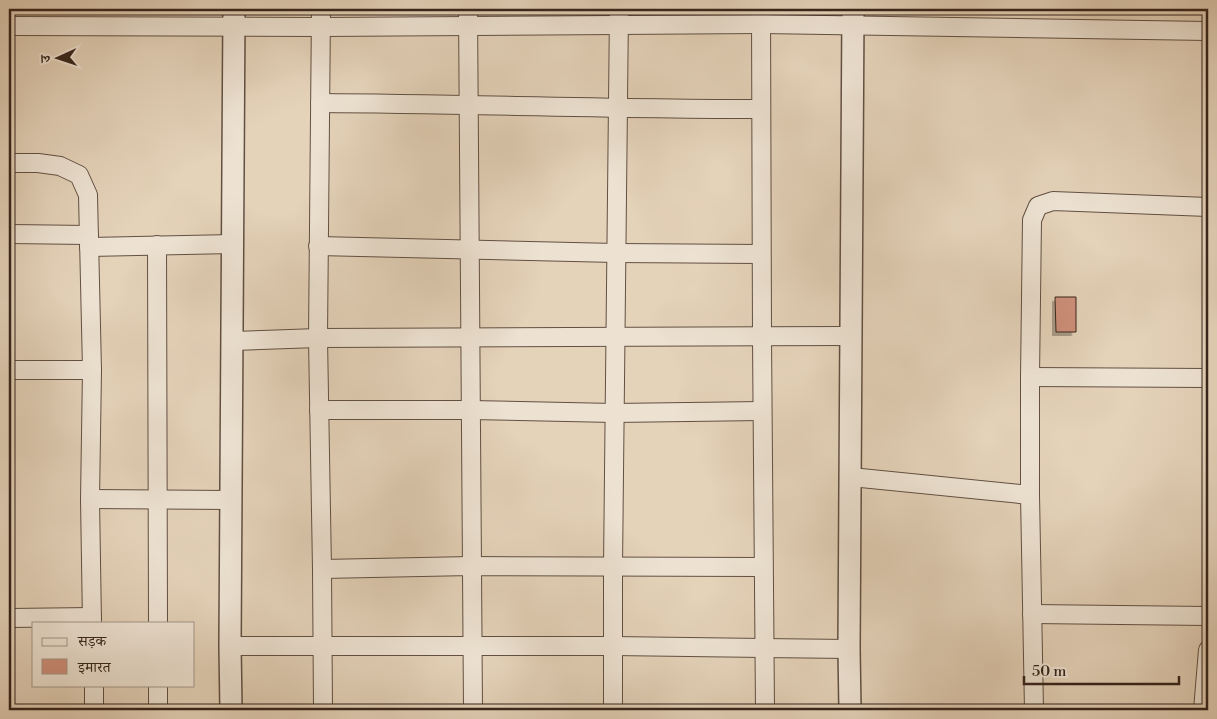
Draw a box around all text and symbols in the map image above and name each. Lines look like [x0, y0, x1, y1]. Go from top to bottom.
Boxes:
north arrow [32, 32, 82, 82]
text: उ [37, 54, 55, 64]
legend [32, 622, 195, 686]
text: सड़क [77, 632, 107, 651]
scale bar [1024, 654, 1180, 686]
text: इमारत [77, 658, 112, 677]
text: 50 m [1032, 662, 1066, 681]

